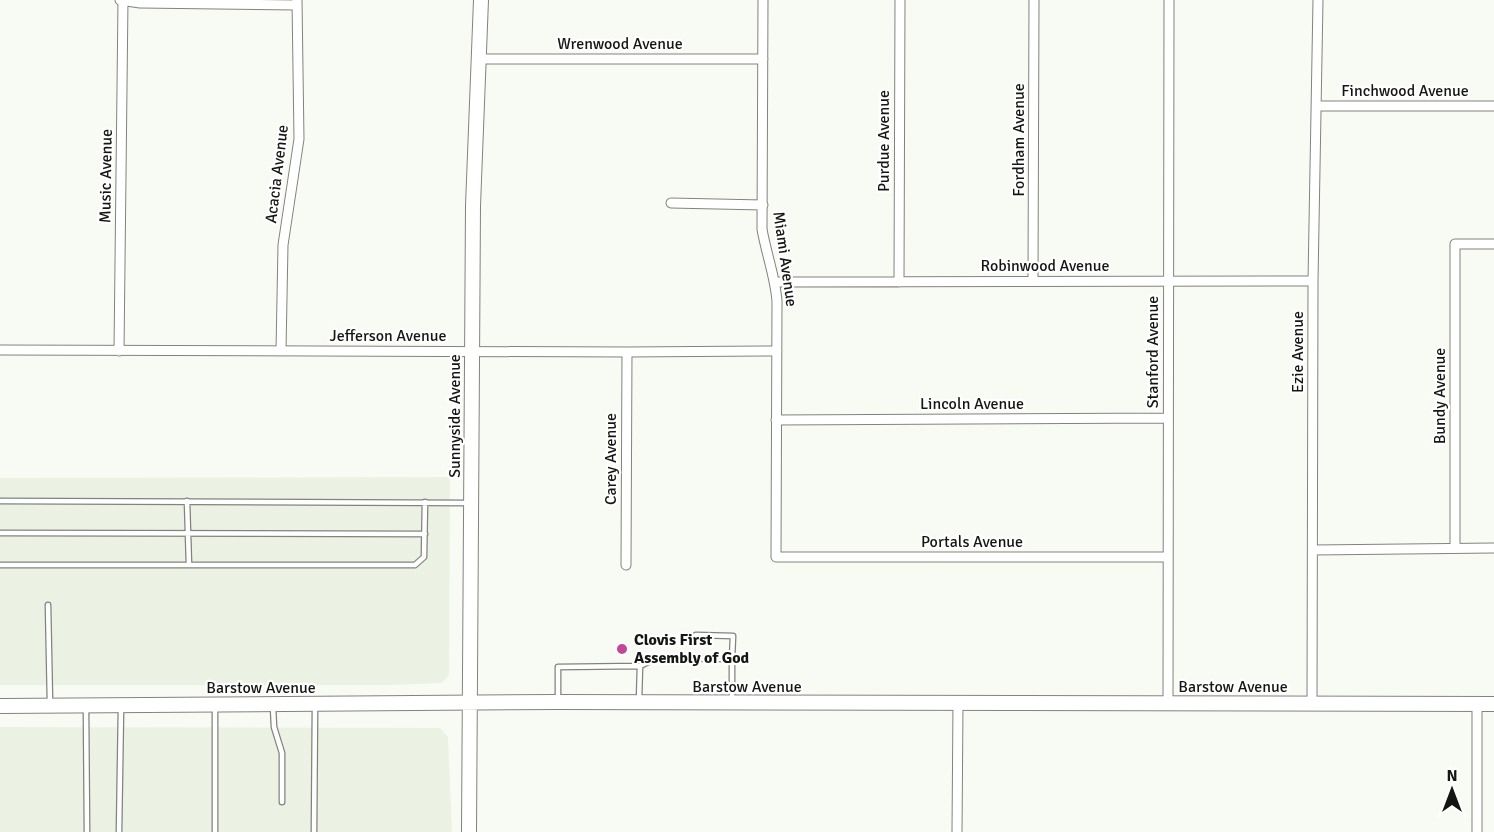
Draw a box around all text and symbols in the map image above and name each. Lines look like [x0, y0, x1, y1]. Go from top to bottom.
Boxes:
street label: Wrenwood Avenue [557, 34, 683, 54]
street label: Finchwood Avenue [1341, 81, 1469, 101]
street label: Fordham Avenue [1009, 83, 1029, 197]
street label: Purdue Avenue [874, 90, 894, 192]
street label: Acacia Avenue [261, 124, 293, 224]
street label: Music Avenue [95, 129, 117, 223]
street label: Miami Avenue [768, 210, 802, 308]
street label: Robinwood Avenue [980, 256, 1110, 276]
street label: Stanford Avenue [1143, 296, 1163, 408]
street label: Ezie Avenue [1288, 311, 1308, 393]
street label: Jefferson Avenue [330, 326, 446, 346]
street label: Bundy Avenue [1430, 348, 1450, 444]
street label: Sunnyside Avenue [445, 354, 465, 478]
street label: Lincoln Avenue [920, 394, 1024, 414]
street label: Carey Avenue [601, 413, 621, 505]
street label: Portals Avenue [921, 532, 1023, 552]
place label: Clovis First Assembly of God [634, 630, 750, 668]
marker: Clovis First Assembly of God [615, 642, 629, 656]
street label: Barstow Avenue [692, 677, 802, 697]
street label: Barstow Avenue [1178, 677, 1288, 697]
street label: Barstow Avenue [206, 678, 316, 698]
north arrow [1422, 760, 1482, 820]
text: N [1446, 766, 1458, 786]

